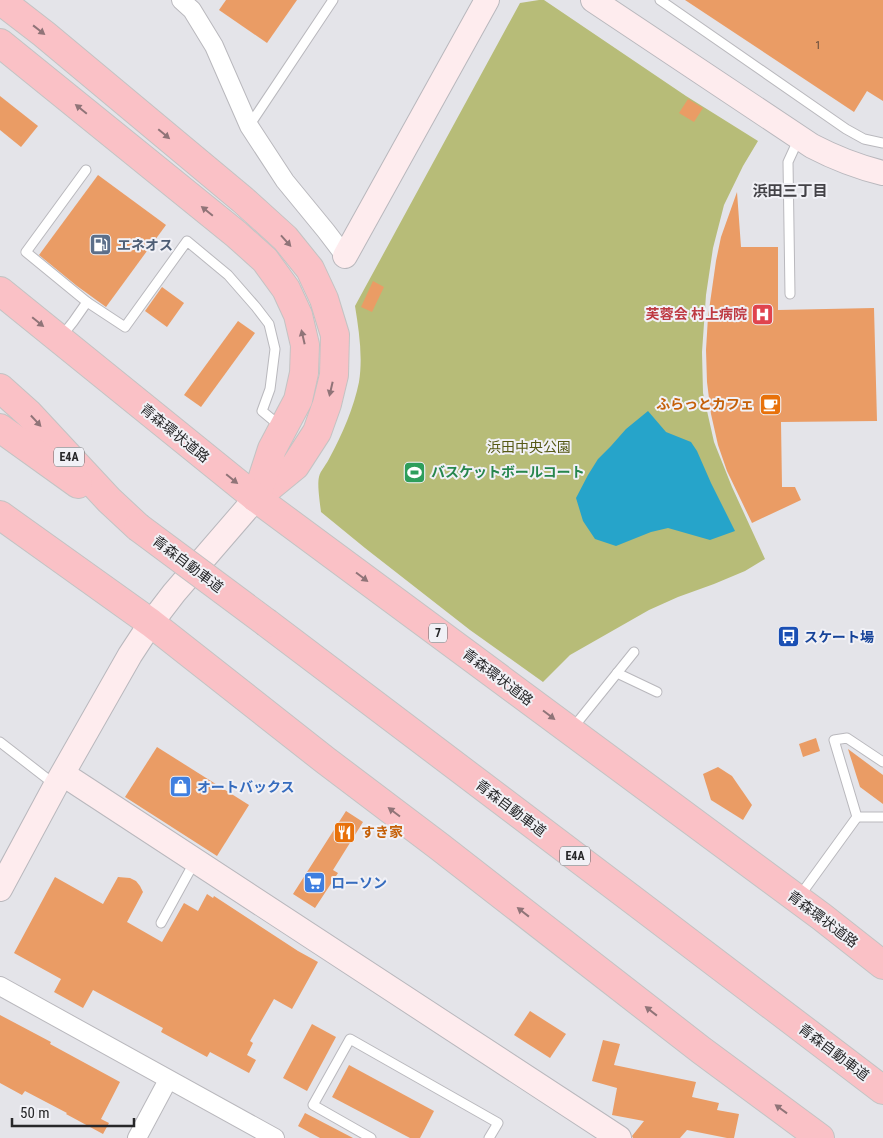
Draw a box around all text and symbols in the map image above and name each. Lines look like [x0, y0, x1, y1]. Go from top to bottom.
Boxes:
one-way arrow [32, 25, 45, 35]
house number: 1 [815, 39, 821, 52]
one-way arrow [75, 104, 88, 115]
one-way arrow [157, 128, 170, 139]
district label: 浜田三丁目 [752, 182, 828, 200]
one-way arrow [201, 206, 214, 217]
fuel station icon: エネオス [89, 233, 113, 257]
one-way arrow [280, 234, 292, 246]
place label: エネオス [117, 237, 173, 253]
hospital icon: 芙蓉会 村上病院 [751, 302, 775, 326]
place label: 芙蓉会 村上病院 [646, 306, 747, 322]
one-way arrow [31, 316, 44, 327]
one-way arrow [299, 330, 307, 345]
one-way arrow [327, 382, 335, 397]
cafe icon: ふらっとカフェ [758, 392, 782, 416]
place label: ふらっとカフェ [656, 396, 754, 412]
street label: 青森環状道路 [137, 400, 213, 466]
one-way arrow [30, 415, 42, 427]
park label: 浜田中央公園 [487, 439, 571, 455]
road number: E4A [54, 448, 84, 467]
sports icon: バスケットボールコート [403, 460, 427, 484]
place label: バスケットボールコート [431, 464, 585, 480]
one-way arrow [225, 473, 238, 484]
street label: 青森自動車道 [150, 532, 226, 596]
one-way arrow [355, 572, 369, 582]
road number: 7 [429, 624, 447, 642]
bus stop icon: スケート場 [776, 625, 800, 649]
place label: スケート場 [804, 629, 874, 645]
street label: 青森環状道路 [460, 645, 536, 709]
one-way arrow [542, 710, 556, 720]
shop icon: オートバックス [169, 775, 193, 799]
street label: 青森自動車道 [473, 776, 549, 840]
place label: オートバックス [197, 779, 295, 795]
one-way arrow [388, 807, 401, 818]
restaurant icon: すき家 [333, 820, 357, 844]
place label: すき家 [361, 824, 403, 840]
road number: E4A [560, 846, 590, 866]
supermarket icon: ローソン [303, 871, 327, 895]
place label: ローソン [331, 875, 387, 891]
street label: 青森環状道路 [785, 887, 861, 951]
one-way arrow [517, 906, 530, 917]
one-way arrow [645, 1006, 658, 1017]
street label: 青森自動車道 [796, 1020, 872, 1084]
scale bar [12, 1096, 135, 1128]
text: 50 m [20, 1104, 50, 1122]
one-way arrow [774, 1104, 788, 1114]

